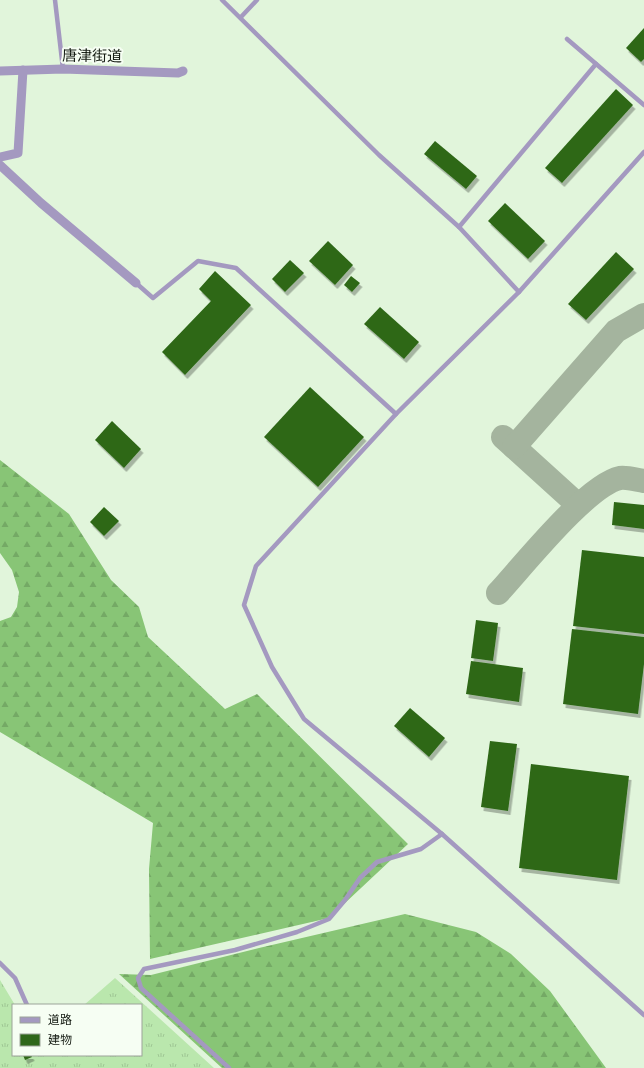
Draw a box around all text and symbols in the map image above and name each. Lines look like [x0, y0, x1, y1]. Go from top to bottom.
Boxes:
street label: 唐津街道 [62, 45, 122, 66]
legend [12, 1004, 142, 1056]
text: 道路 [48, 1012, 72, 1027]
text: 建物 [48, 1032, 72, 1047]

